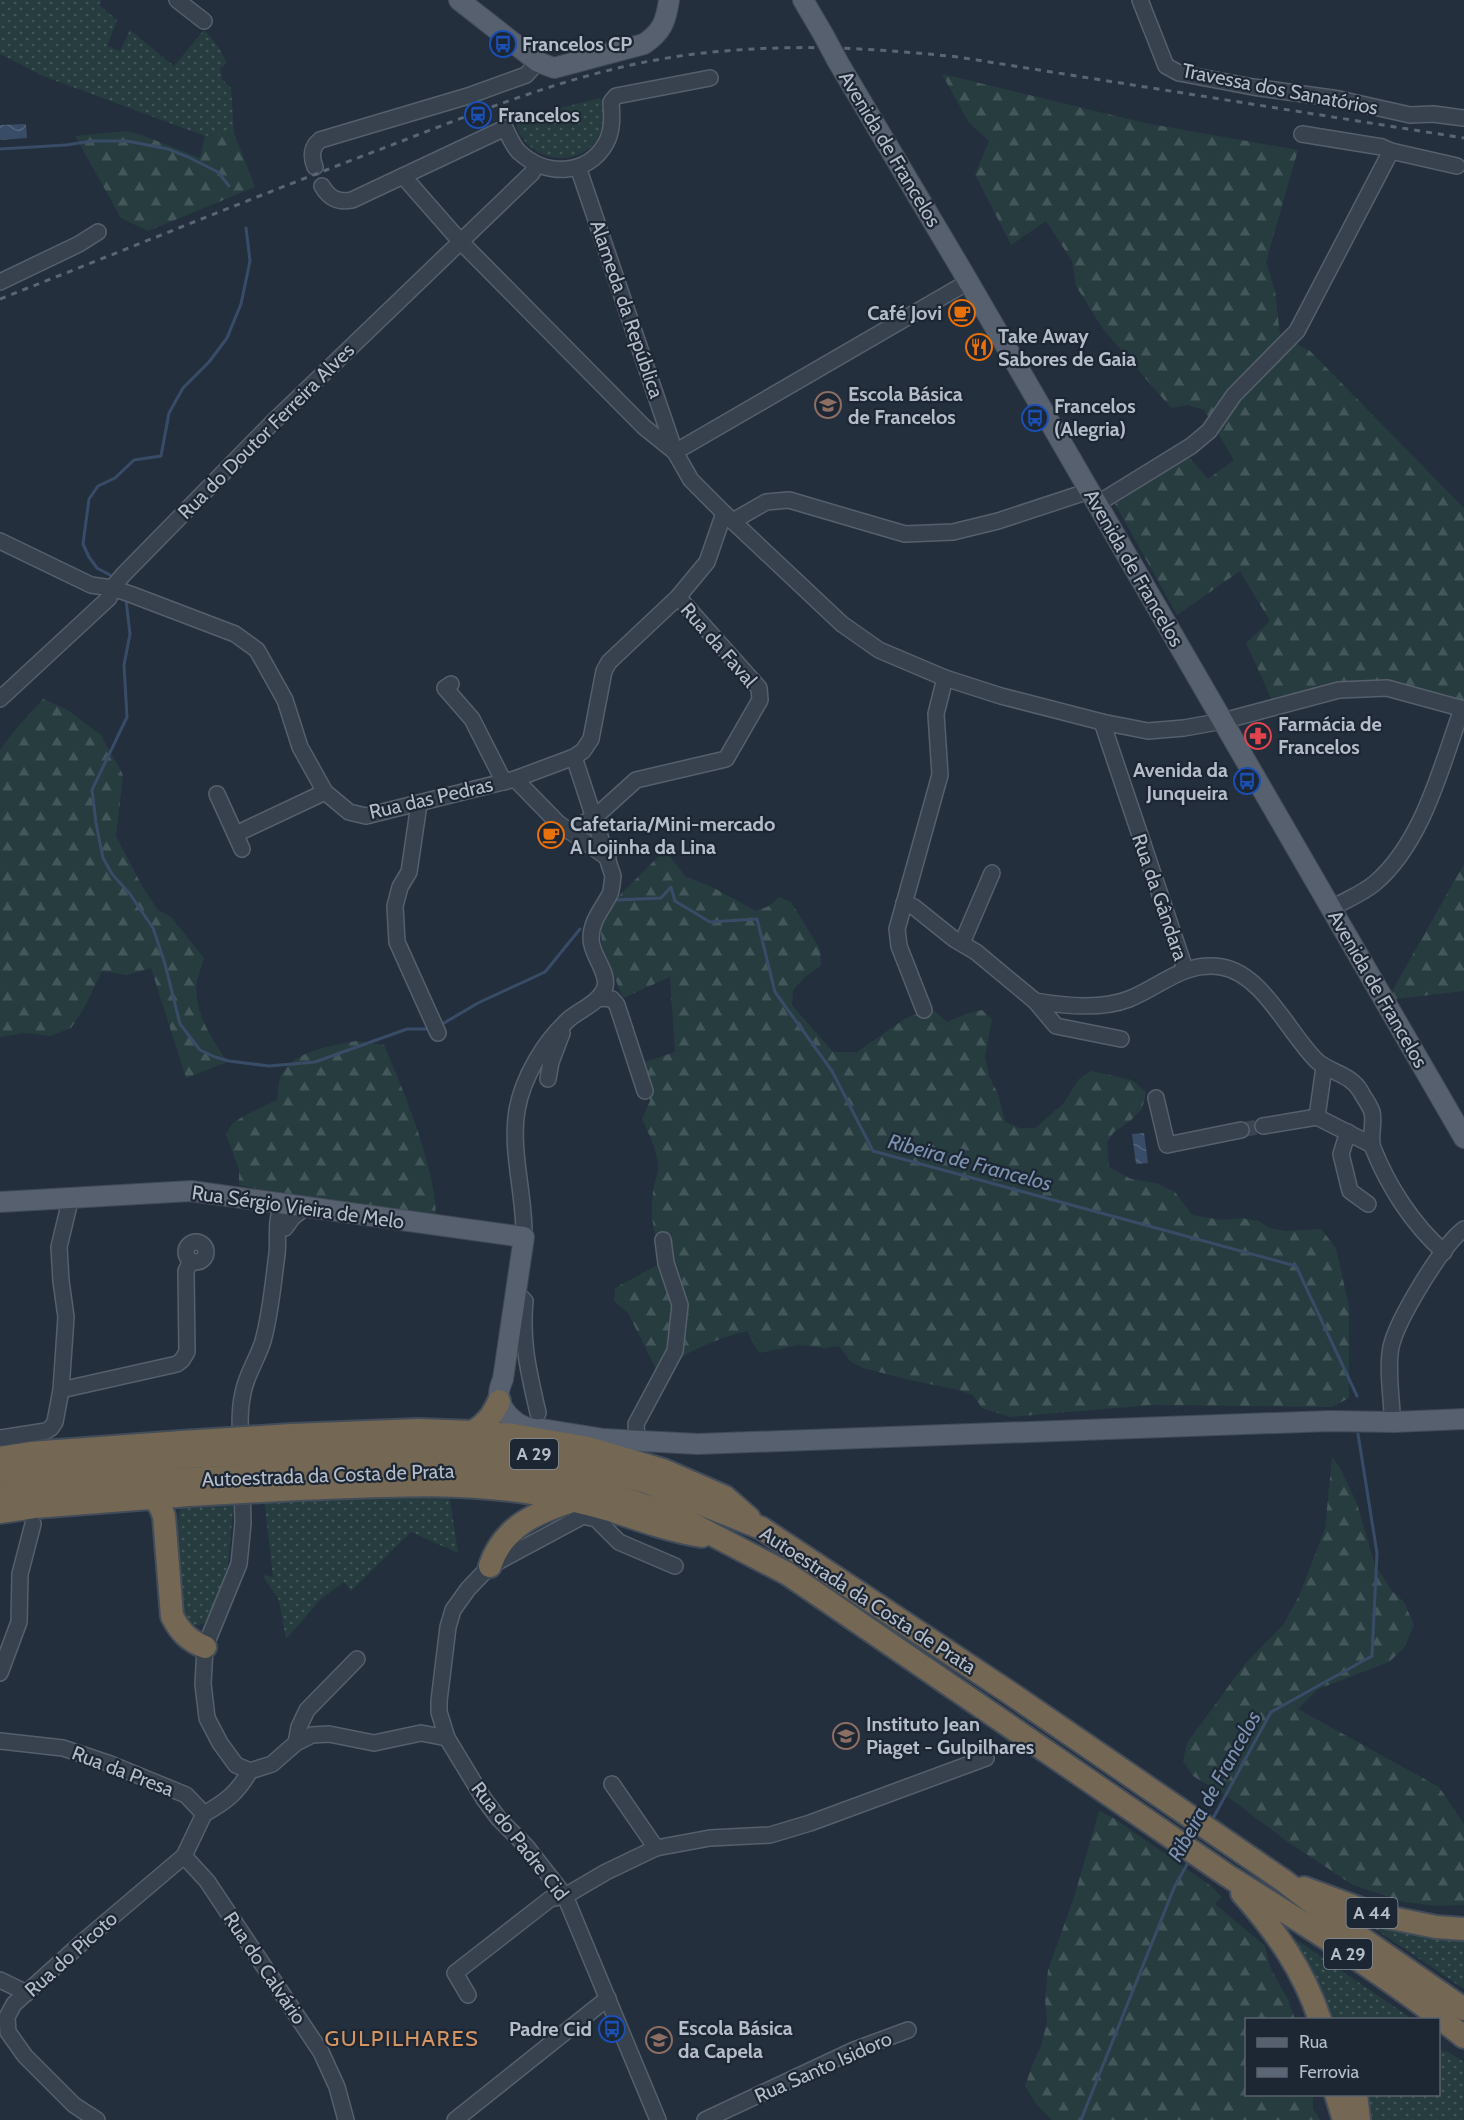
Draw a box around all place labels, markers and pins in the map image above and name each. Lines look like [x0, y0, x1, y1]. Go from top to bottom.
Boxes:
bus stop icon: Francelos CP [488, 29, 518, 59]
place label: Francelos CP [522, 32, 632, 56]
station icon: Francelos [463, 100, 493, 130]
place label: Francelos [498, 103, 580, 127]
cafe icon: Café Jovi [947, 298, 977, 328]
place label: Café Jovi [867, 301, 942, 325]
place label: Take Away Sabores de Gaia [998, 324, 1136, 371]
restaurant icon: Take Away Sabores de Gaia [964, 332, 994, 362]
place label: Escola Básica de Francelos [848, 382, 963, 429]
school or university icon: Escola Básica de Francelos [813, 390, 843, 420]
place label: Francelos (Alegria) [1054, 394, 1136, 441]
bus stop icon: Francelos (Alegria) [1020, 403, 1050, 433]
place label: Farmácia de Francelos [1278, 712, 1382, 759]
pharmacy icon: Farmácia de Francelos [1243, 721, 1273, 751]
place label: Avenida da Junqueira [1133, 758, 1228, 805]
bus stop icon: Avenida da Junqueira [1232, 766, 1262, 796]
place label: Cafetaria/Mini-mercado A Lojinha da Lina [570, 812, 775, 859]
cafe icon: Cafetaria/Mini-mercado A Lojinha da Lina [536, 820, 566, 850]
place label: Instituto Jean Piaget - Gulpilhares [866, 1712, 1034, 1759]
school or university icon: Instituto Jean Piaget - Gulpilhares [831, 1721, 861, 1751]
bus stop icon: Padre Cid [597, 2014, 627, 2044]
place label: Escola Básica da Capela [678, 2016, 793, 2063]
place label: Padre Cid [509, 2017, 592, 2041]
school or university icon: Escola Básica da Capela [644, 2025, 674, 2055]

